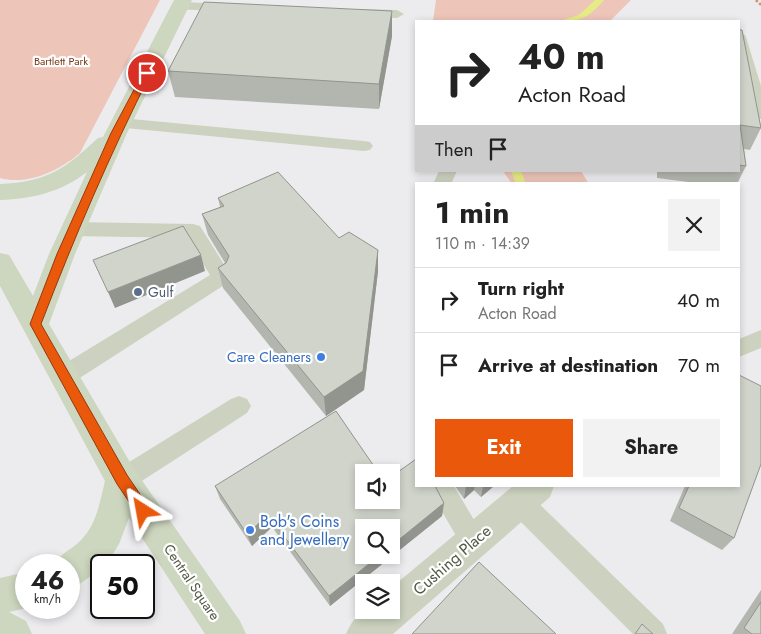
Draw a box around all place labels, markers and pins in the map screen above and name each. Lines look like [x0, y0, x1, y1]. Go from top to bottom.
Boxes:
pin [126, 52, 168, 94]
place label: Gulf [148, 282, 174, 302]
marker: Gulf [132, 286, 144, 298]
place label: Care Cleaners [227, 347, 311, 367]
marker: Care Cleaners [315, 351, 327, 363]
place label: Bob's Coins and Jewellery [260, 510, 350, 551]
marker: Bob's Coins and Jewellery [244, 524, 256, 536]

